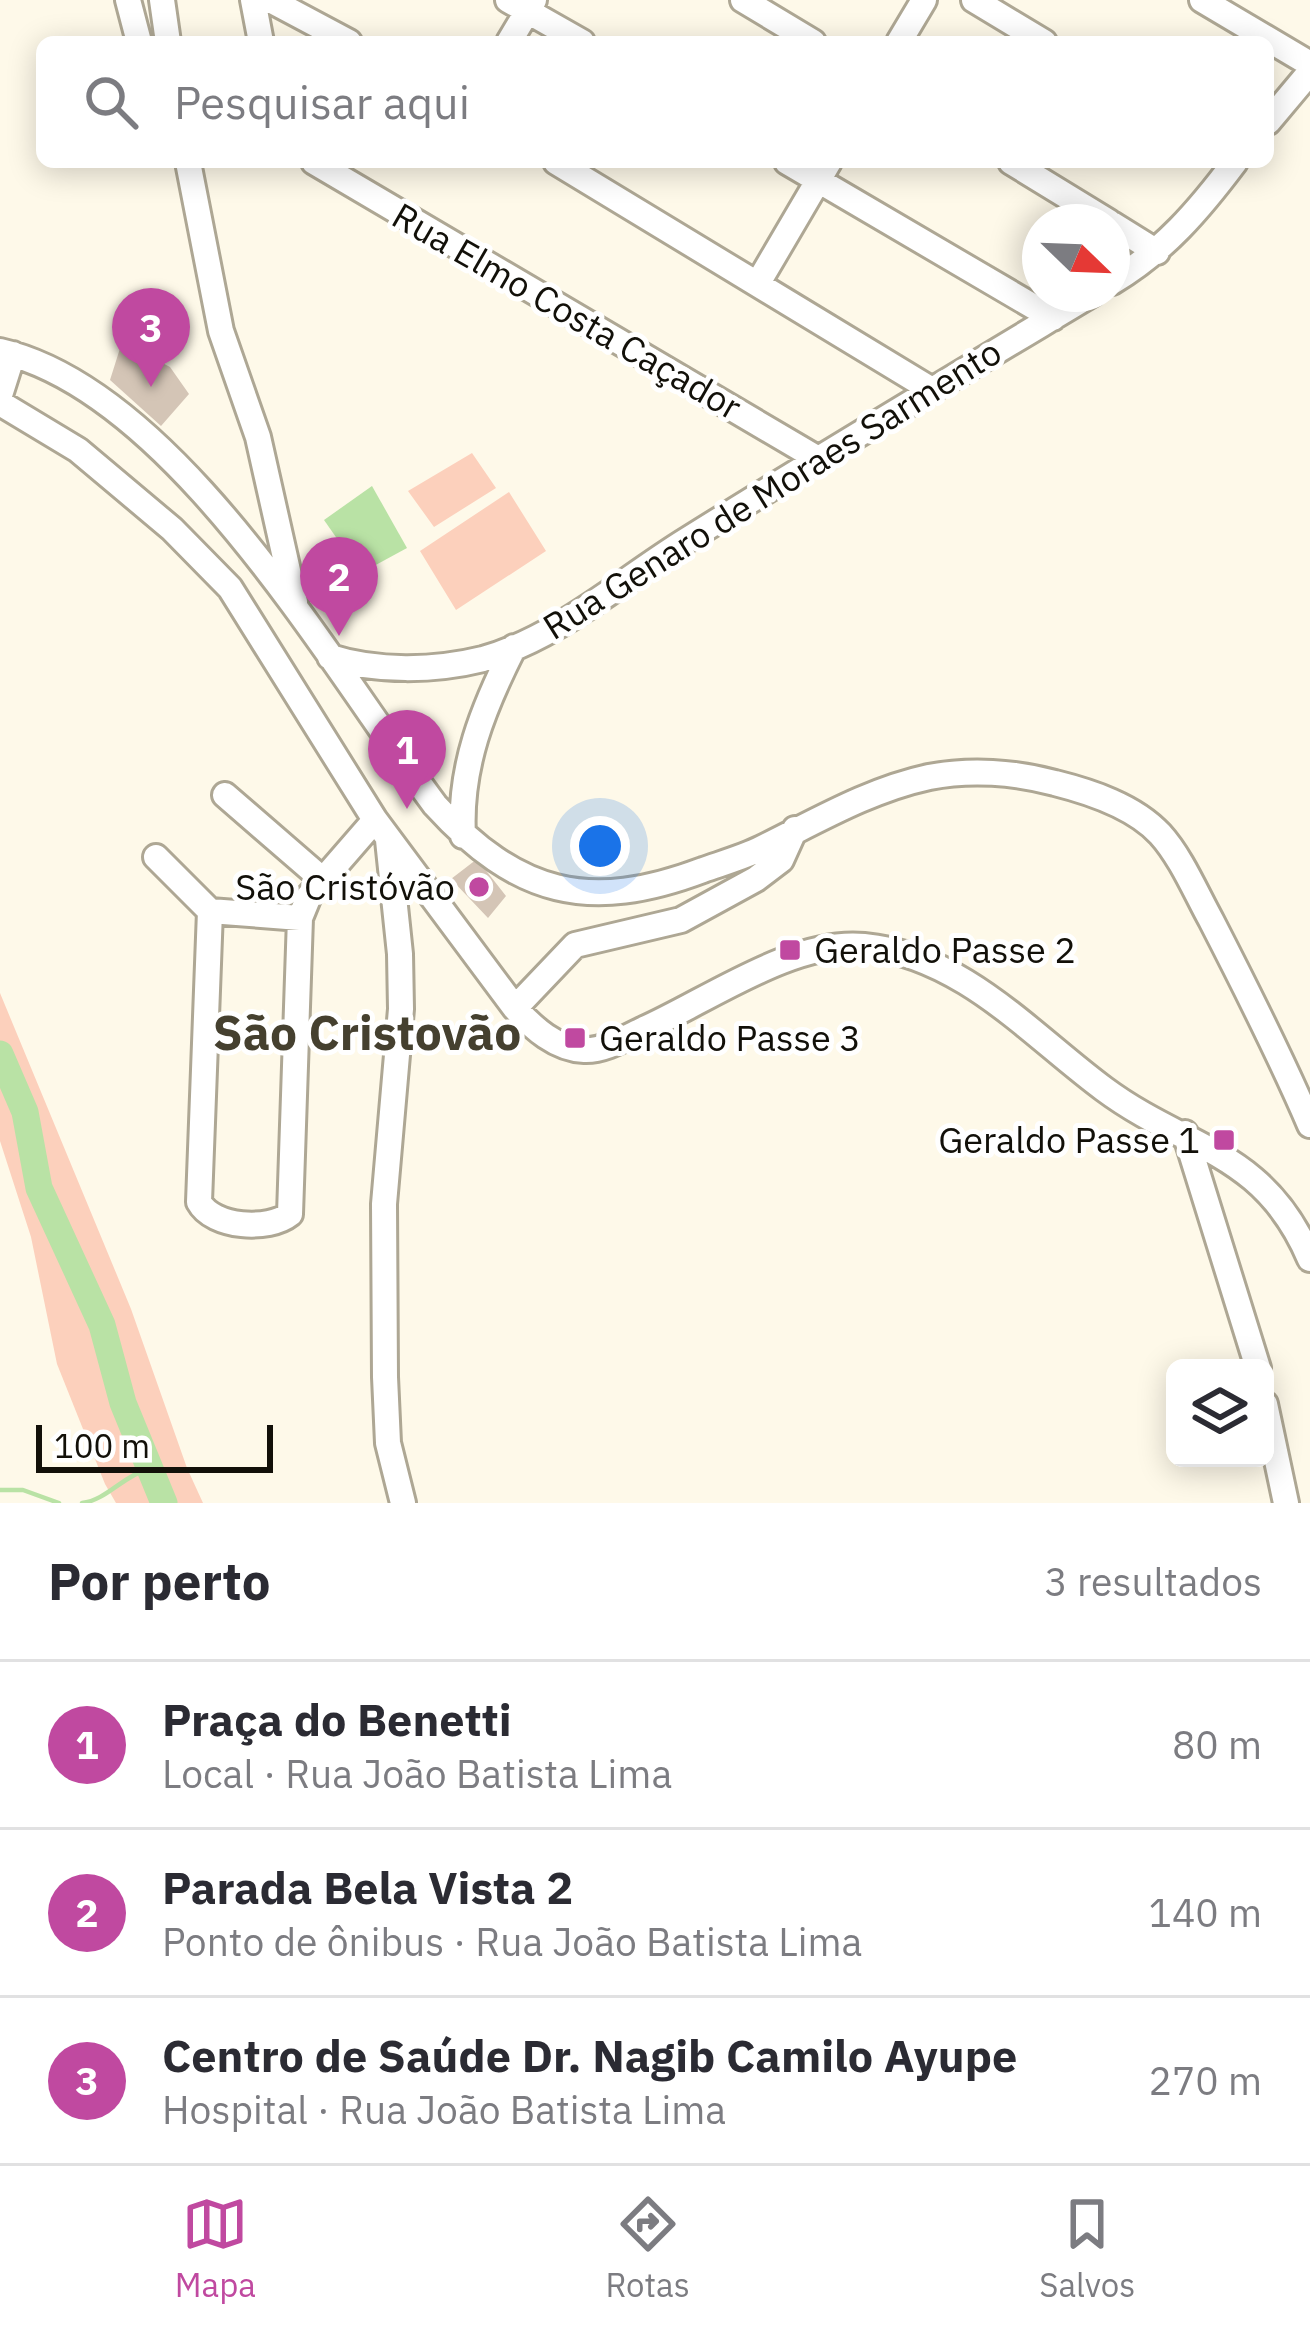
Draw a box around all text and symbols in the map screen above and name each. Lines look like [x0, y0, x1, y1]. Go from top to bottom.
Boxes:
search box [36, 36, 1274, 168]
icon: search [78, 69, 144, 135]
text: Pesquisar aqui [174, 73, 470, 131]
street label: Rua Elmo Costa Caçador [384, 191, 750, 430]
north arrow [1022, 204, 1130, 312]
pin: 3 [112, 288, 190, 387]
street label: Rua Genaro de Moraes Sarmento [534, 328, 1010, 649]
pin: 2 [300, 537, 378, 636]
pin: 1 [368, 710, 446, 809]
your location [570, 816, 630, 876]
place label: São Cristóvão [235, 863, 455, 910]
marker: São Cristóvão [466, 874, 492, 900]
place label: Geraldo Passe 2 [814, 926, 1076, 973]
marker: Geraldo Passe 2 [777, 937, 803, 963]
district label: São Cristovão [213, 1001, 521, 1063]
place label: Geraldo Passe 3 [599, 1014, 861, 1061]
marker: Geraldo Passe 3 [562, 1025, 588, 1051]
place label: Geraldo Passe 1 [938, 1116, 1200, 1163]
marker: Geraldo Passe 1 [1211, 1127, 1237, 1153]
map controls [1166, 1359, 1274, 1467]
button: layers [1166, 1359, 1274, 1467]
scale bar [36, 1419, 273, 1472]
text: 100 m [54, 1424, 150, 1467]
text: Por perto [48, 1548, 270, 1614]
text: 3 resultados [1044, 1556, 1262, 1607]
text: Praça do Benetti [162, 1690, 512, 1748]
text: 1 [75, 1719, 99, 1770]
text: 80 m [1172, 1719, 1262, 1770]
text: Local · Rua João Batista Lima [162, 1748, 672, 1799]
text: Parada Bela Vista 2 [162, 1858, 573, 1916]
text: 2 [75, 1887, 99, 1938]
text: 140 m [1149, 1887, 1262, 1938]
text: Ponto de ônibus · Rua João Batista Lima [162, 1916, 862, 1967]
text: Centro de Saúde Dr. Nagib Camilo Ayupe [162, 2026, 1017, 2084]
text: 3 [75, 2055, 99, 2106]
text: 270 m [1149, 2055, 1262, 2106]
text: Hospital · Rua João Batista Lima [162, 2084, 726, 2135]
tab: Mapa [175, 2191, 256, 2306]
tab: Rotas [605, 2191, 690, 2306]
tab: Salvos [1039, 2191, 1135, 2306]

